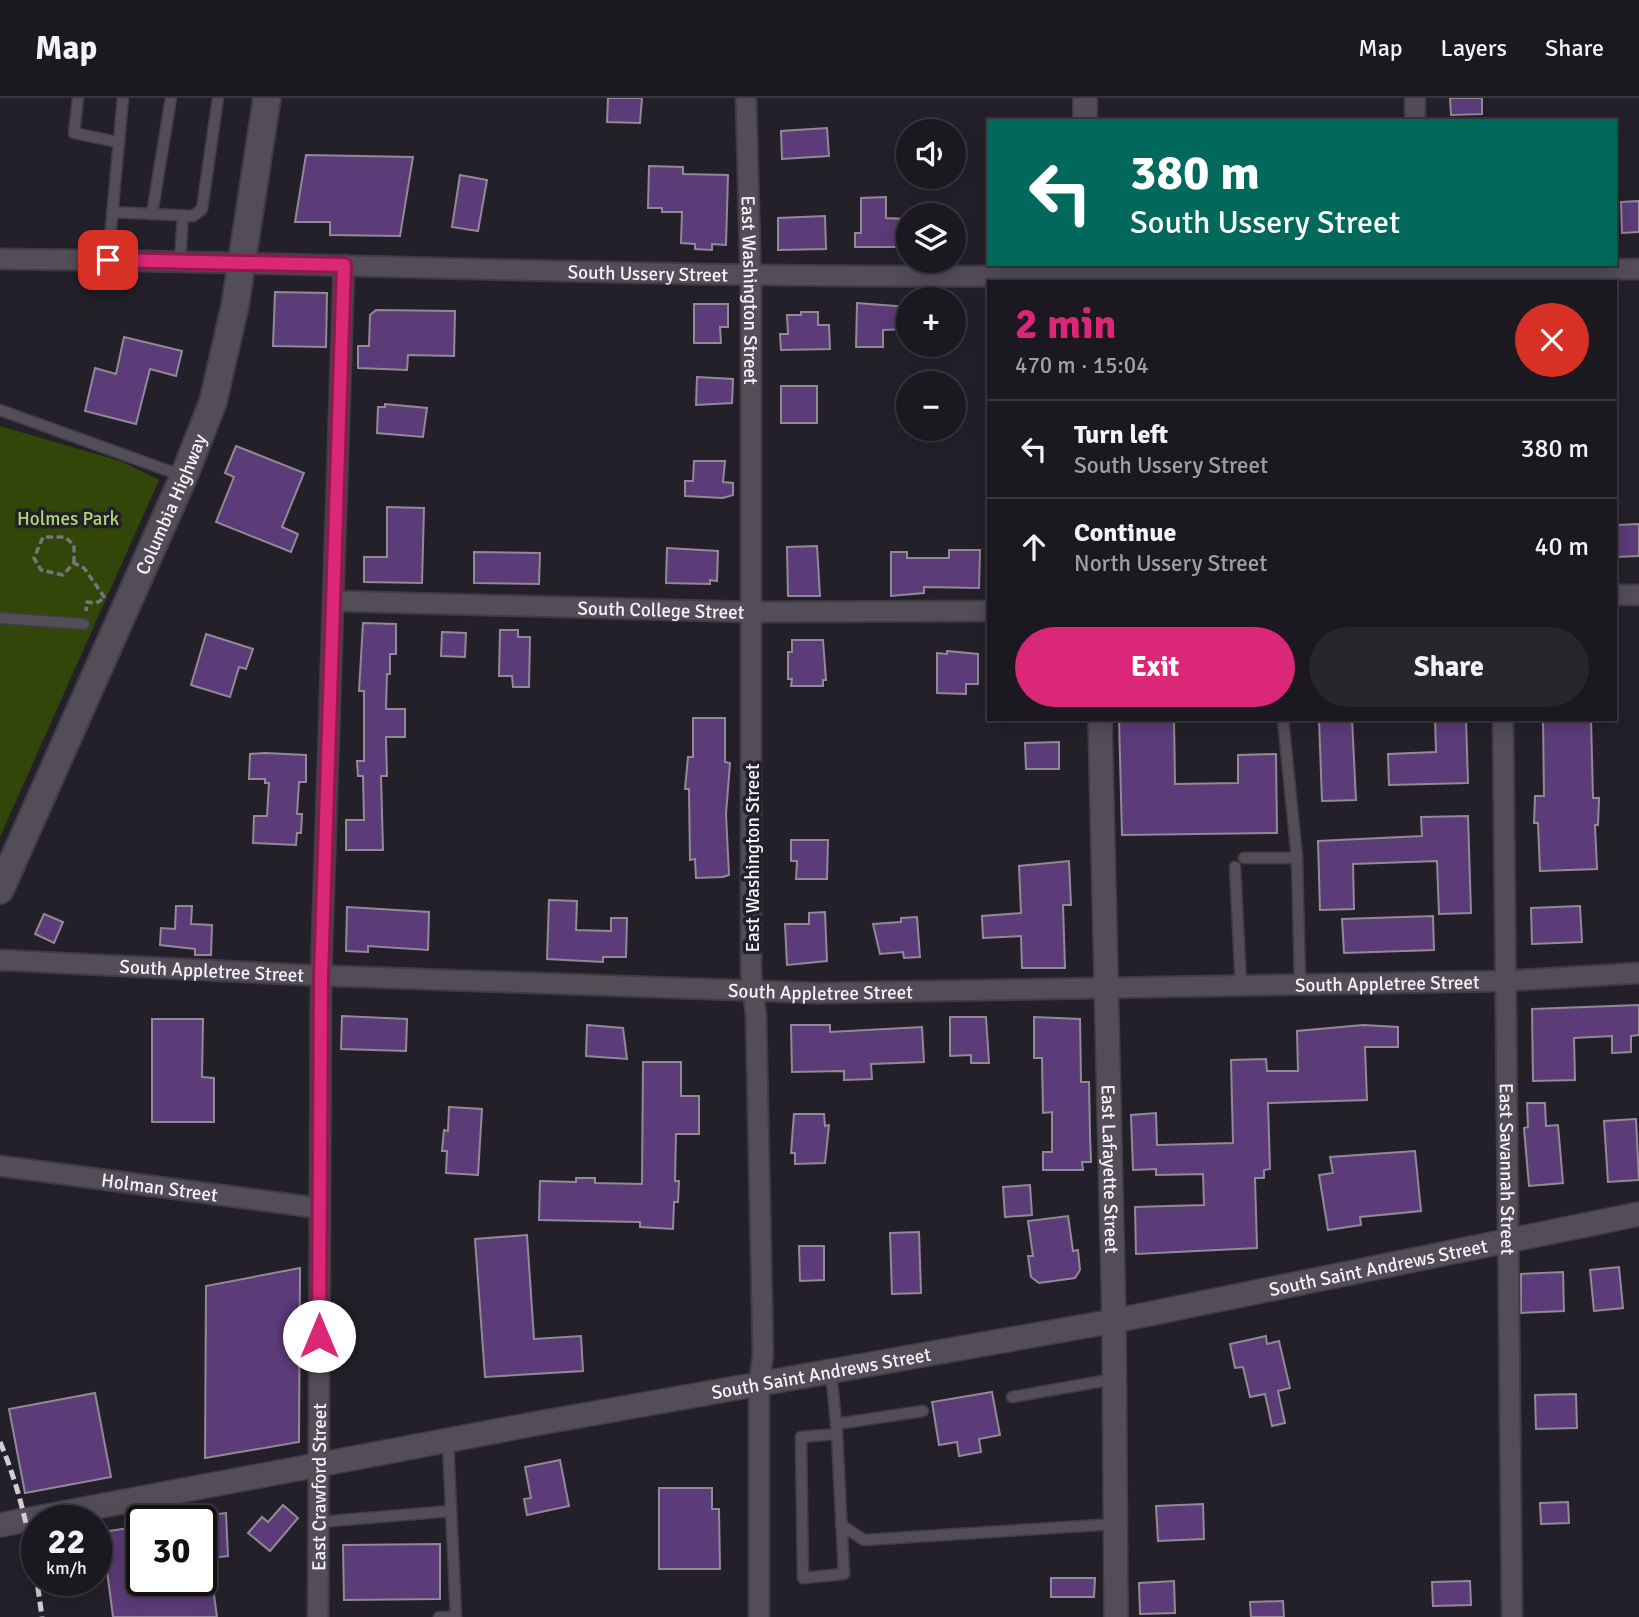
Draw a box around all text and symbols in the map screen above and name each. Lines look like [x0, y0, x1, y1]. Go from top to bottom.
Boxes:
text: Map [35, 28, 97, 69]
text: Map [1358, 33, 1403, 63]
text: Layers [1441, 33, 1507, 63]
text: Share [1545, 33, 1604, 63]
map controls [896, 119, 966, 441]
button: sound [896, 119, 966, 189]
text: 380 m [1130, 143, 1260, 203]
icon: left [1015, 147, 1106, 238]
street label: East Washington Street [736, 195, 762, 385]
button: layers [896, 203, 966, 273]
text: South Ussery Street [1130, 203, 1400, 242]
pin [78, 230, 138, 290]
icon: arrive [89, 241, 127, 279]
street label: South Ussery Street [567, 260, 729, 288]
button: + [896, 287, 966, 357]
text: 2 min [1015, 299, 1116, 350]
button: close [1515, 303, 1589, 377]
text: 470 m · 15:04 [1015, 351, 1149, 380]
button: − [896, 371, 966, 441]
text: Turn left [1074, 419, 1168, 451]
street label: Columbia Highway [131, 430, 212, 579]
icon: left [1015, 430, 1053, 468]
text: 380 m [1520, 433, 1589, 465]
text: South Ussery Street [1074, 451, 1268, 480]
park label: Holmes Park [17, 507, 119, 531]
text: Continue [1074, 517, 1176, 549]
icon: ahead [1015, 528, 1053, 566]
text: 40 m [1534, 531, 1589, 563]
text: North Ussery Street [1074, 549, 1267, 578]
street label: South College Street [577, 596, 745, 625]
button: Exit [1015, 627, 1295, 707]
button: Share [1309, 627, 1589, 707]
street label: East Washington Street [741, 763, 765, 953]
street label: South Appletree Street [119, 955, 305, 988]
street label: South Appletree Street [1295, 970, 1480, 998]
street label: South Appletree Street [728, 979, 913, 1006]
street label: East Savannah Street [1494, 1083, 1519, 1255]
street label: East Lafayette Street [1095, 1084, 1123, 1254]
street label: Holman Street [100, 1168, 219, 1208]
street label: South Saint Andrews Street [1267, 1234, 1490, 1302]
position arrow [282, 1299, 356, 1373]
street label: South Saint Andrews Street [710, 1343, 933, 1405]
street label: East Crawford Street [307, 1403, 332, 1571]
speed limit sign: 30 [126, 1505, 217, 1596]
text: 22 [48, 1520, 85, 1563]
text: km/h [46, 1557, 87, 1579]

